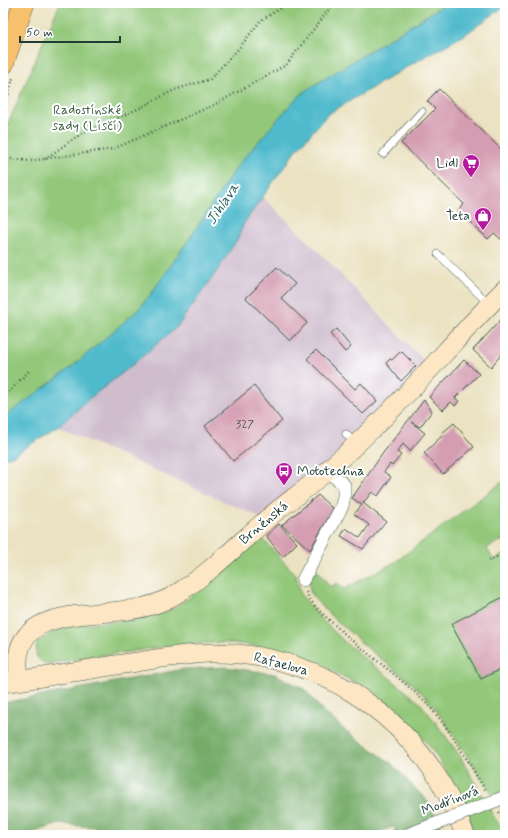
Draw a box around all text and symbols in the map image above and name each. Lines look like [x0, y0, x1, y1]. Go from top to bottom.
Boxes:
scale bar [20, 18, 120, 44]
text: 50 m [26, 25, 53, 41]
park label: Radostínské sady (Lísčí) [52, 101, 122, 135]
supermarket icon: Lidl [461, 153, 481, 178]
place label: Lidl [436, 154, 458, 172]
water label: Jihlava [202, 178, 245, 229]
shop icon: Teta [473, 206, 493, 231]
place label: Teta [446, 207, 470, 225]
house number: 327 [236, 417, 255, 433]
bus stop icon: Mototechna [274, 461, 294, 486]
place label: Mototechna [297, 462, 364, 480]
street label: Brněnská [236, 497, 292, 549]
street label: Rafaelova [252, 648, 310, 680]
street label: Modřínová [419, 782, 481, 820]

